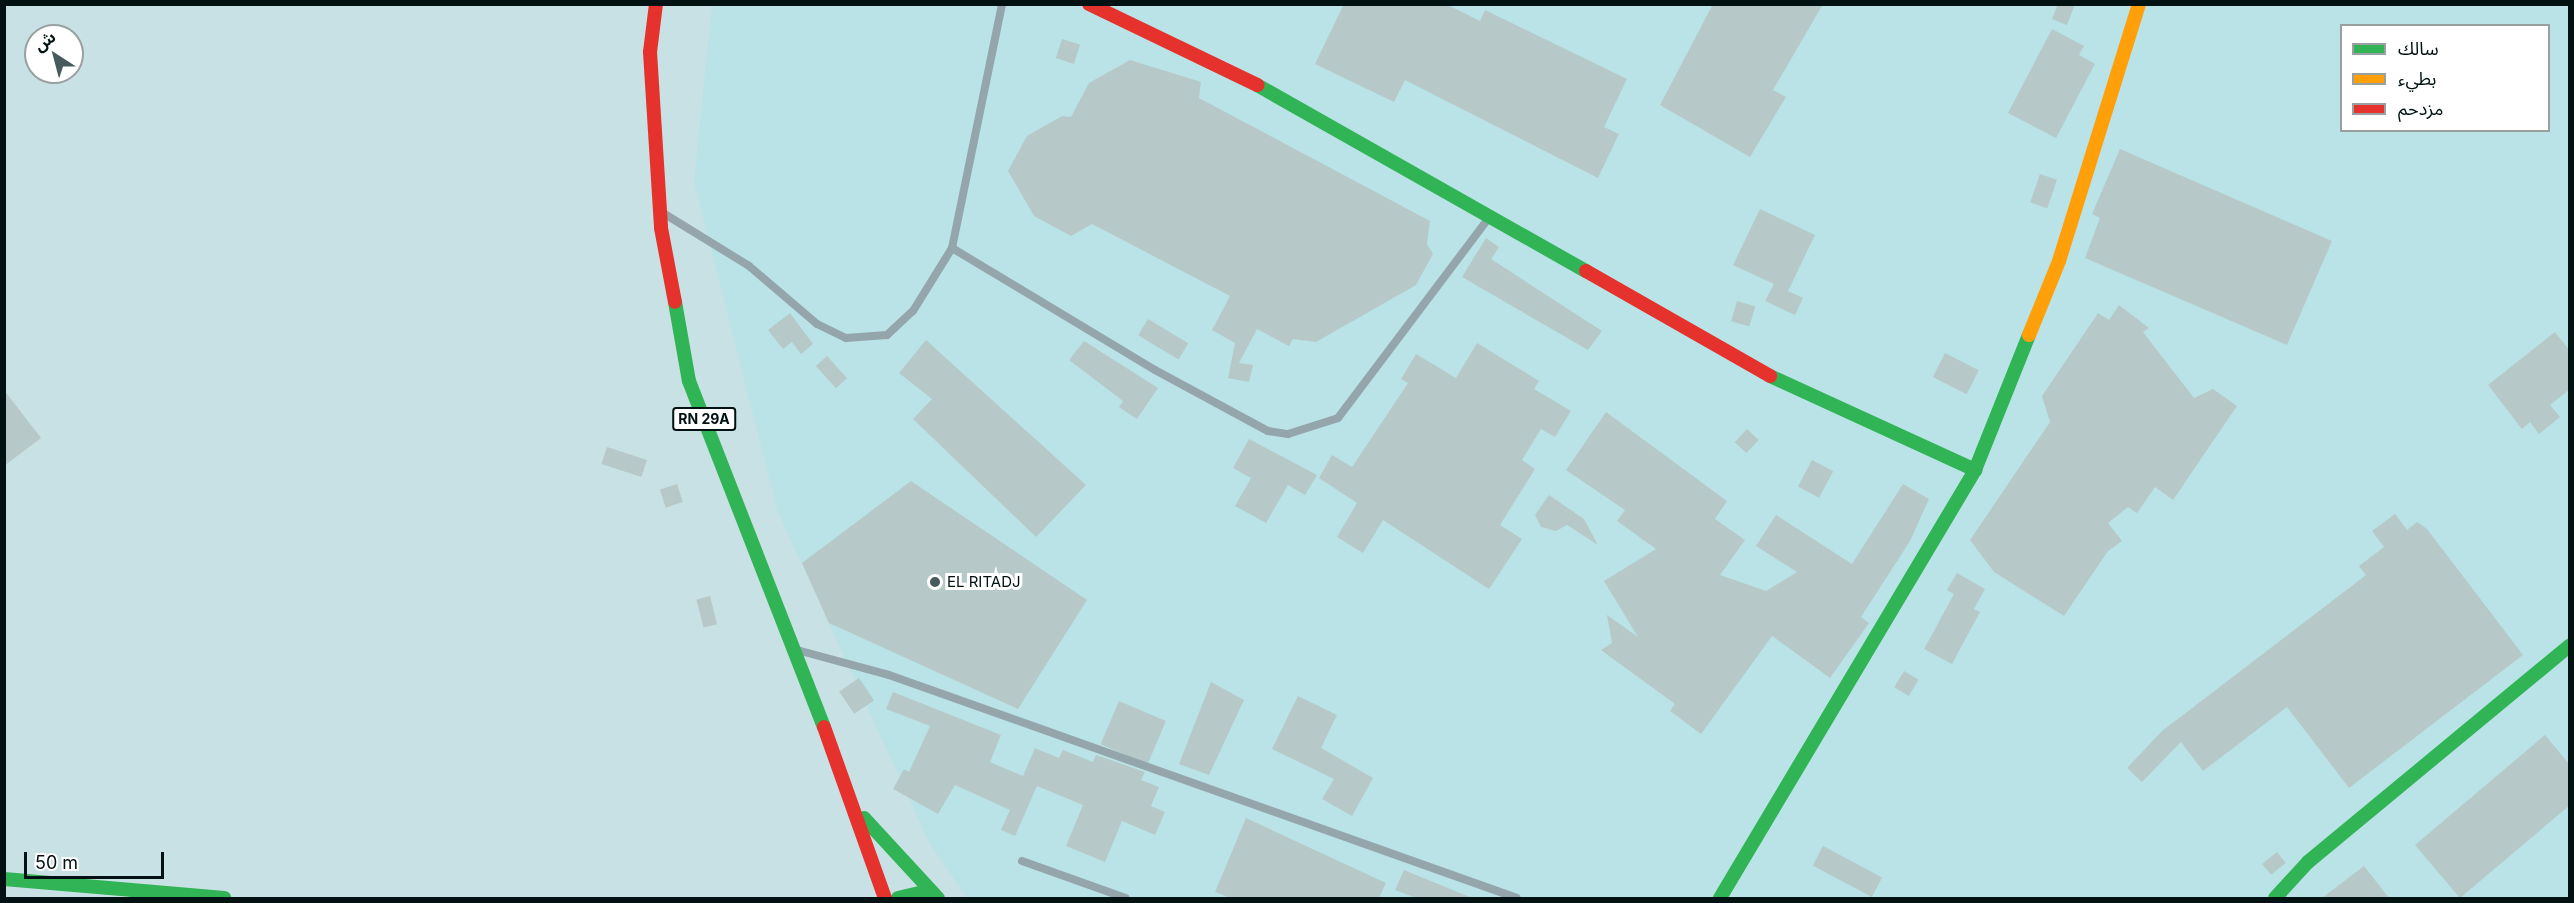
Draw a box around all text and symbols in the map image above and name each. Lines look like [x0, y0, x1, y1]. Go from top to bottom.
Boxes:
north arrow [24, 24, 84, 84]
legend [2340, 24, 2550, 132]
text: ش [30, 27, 59, 56]
text: سالك [2398, 38, 2439, 59]
text: بطيء [2398, 68, 2436, 89]
text: مزدحم [2398, 98, 2443, 119]
road number: RN 29A [671, 408, 737, 430]
place label: EL RITADJ [947, 573, 1021, 591]
marker: EL RITADJ [928, 575, 942, 589]
scale bar [27, 840, 166, 878]
text: 50 m [35, 852, 78, 873]

